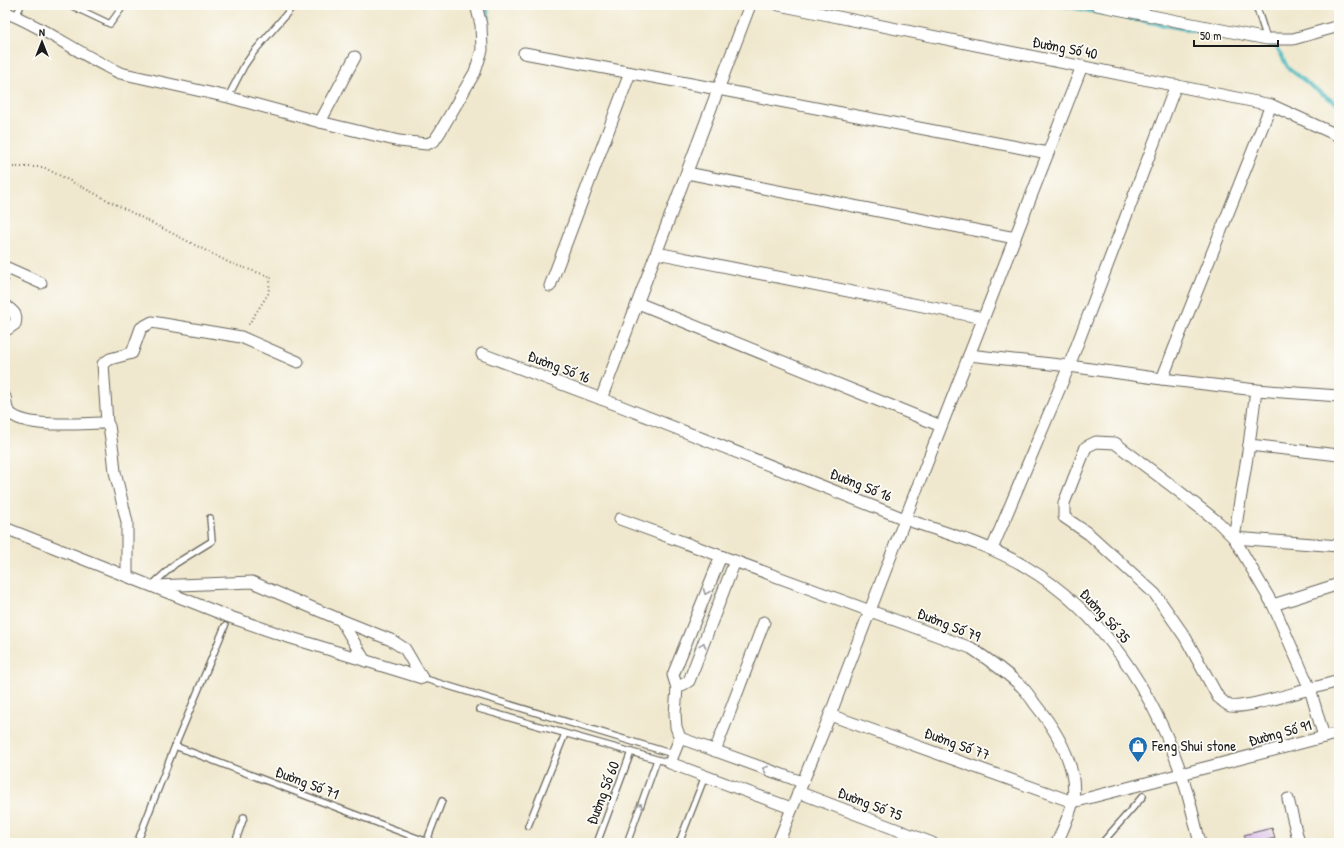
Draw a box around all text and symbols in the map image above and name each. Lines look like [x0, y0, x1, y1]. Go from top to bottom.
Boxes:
north arrow [22, 22, 62, 62]
scale bar [1194, 22, 1278, 48]
text: N [39, 25, 45, 39]
text: 50 m [1200, 27, 1221, 44]
street label: Đường Số 40 [1031, 31, 1100, 64]
street label: Đường Số 16 [525, 345, 593, 388]
street label: Đường Số 16 [827, 463, 895, 506]
street label: Đường Số 35 [1075, 584, 1136, 648]
one-way arrow [703, 589, 711, 596]
street label: Đường Số 79 [914, 602, 984, 647]
one-way arrow [698, 641, 706, 648]
street label: Đường Số 91 [1246, 714, 1314, 751]
street label: Đường Số 77 [921, 722, 993, 765]
shop icon: Feng Shui stone [1127, 735, 1149, 763]
place label: Feng Shui stone [1151, 735, 1236, 756]
street label: Đường Số 60 [581, 758, 624, 828]
street label: Đường Số 71 [272, 761, 342, 804]
one-way arrow [762, 765, 769, 774]
street label: Đường Số 75 [835, 782, 906, 826]
one-way arrow [636, 803, 644, 810]

